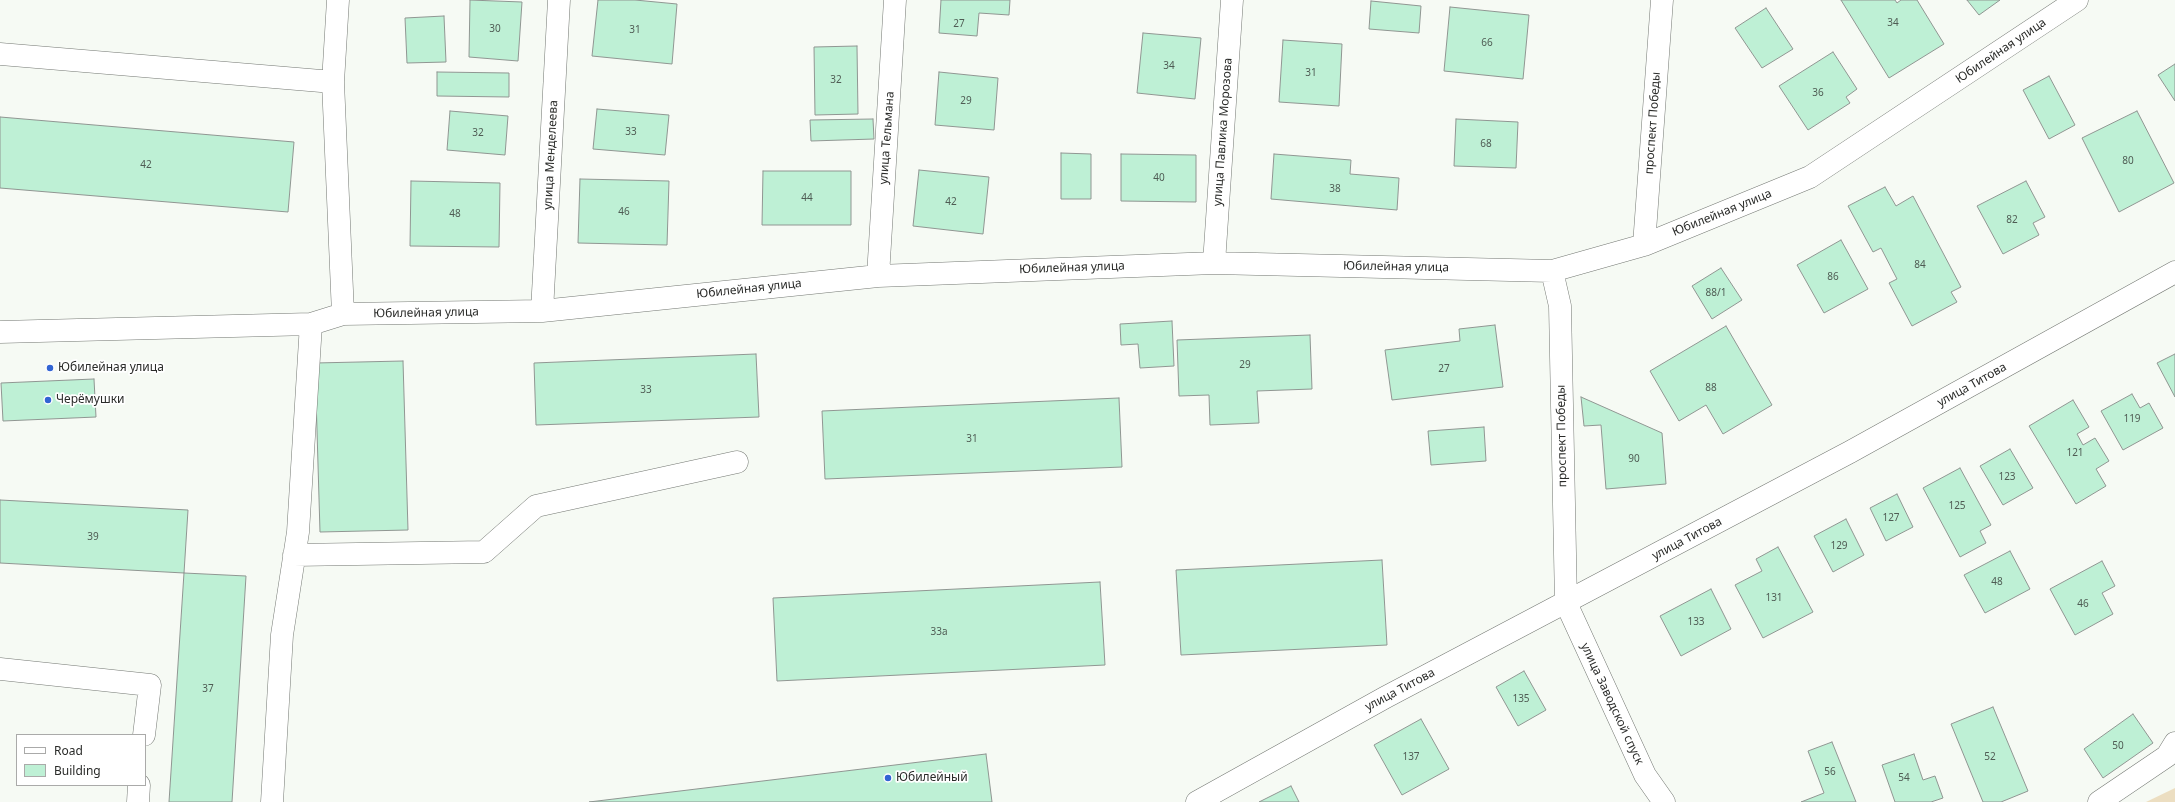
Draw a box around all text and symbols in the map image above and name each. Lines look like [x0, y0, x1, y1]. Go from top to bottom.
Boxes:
street label: Юбилейная улица [1953, 15, 2049, 87]
house number: 34 [1887, 17, 1899, 29]
house number: 27 [953, 18, 965, 30]
house number: 30 [489, 23, 501, 35]
house number: 31 [629, 24, 641, 36]
house number: 66 [1481, 37, 1493, 49]
street label: улица Павлика Морозова [1211, 57, 1235, 207]
house number: 34 [1163, 60, 1175, 72]
house number: 31 [1305, 67, 1317, 79]
street label: проспект Победы [1642, 71, 1664, 175]
house number: 32 [830, 74, 842, 86]
house number: 36 [1812, 87, 1824, 99]
street label: улица Тельмана [877, 91, 897, 185]
house number: 29 [960, 95, 972, 107]
street label: улица Менделеева [541, 100, 561, 210]
house number: 33 [625, 126, 637, 138]
house number: 32 [472, 127, 484, 139]
house number: 68 [1480, 138, 1492, 150]
house number: 80 [2122, 155, 2134, 167]
house number: 42 [140, 159, 152, 171]
house number: 40 [1153, 172, 1165, 184]
house number: 38 [1329, 183, 1341, 195]
street label: Юбилейная улица [1670, 187, 1774, 239]
house number: 44 [801, 192, 813, 204]
house number: 42 [945, 196, 957, 208]
house number: 46 [618, 206, 630, 218]
house number: 48 [449, 208, 461, 220]
house number: 82 [2006, 214, 2018, 226]
street label: Юбилейная улица [1019, 259, 1125, 277]
street label: Юбилейная улица [1343, 259, 1449, 275]
house number: 84 [1914, 259, 1926, 271]
house number: 86 [1827, 271, 1839, 283]
street label: Юбилейная улица [696, 276, 802, 302]
house number: 88/1 [1706, 287, 1726, 299]
street label: Юбилейная улица [373, 305, 479, 321]
house number: 29 [1239, 359, 1251, 371]
street label: улица Титова [1935, 360, 2009, 410]
place label: Юбилейная улица [58, 361, 164, 375]
marker: Юбилейная улица [45, 363, 55, 373]
house number: 27 [1438, 363, 1450, 375]
house number: 88 [1705, 382, 1717, 394]
house number: 33 [640, 384, 652, 396]
street label: проспект Победы [1554, 385, 1570, 487]
place label: Черёмушки [56, 393, 124, 407]
marker: Черёмушки [43, 395, 53, 405]
house number: 119 [2123, 413, 2141, 425]
house number: 31 [966, 433, 978, 445]
house number: 121 [2066, 447, 2084, 459]
house number: 90 [1628, 453, 1640, 465]
house number: 123 [1998, 471, 2016, 483]
house number: 125 [1948, 500, 1966, 512]
house number: 127 [1882, 512, 1900, 524]
street label: улица Титова [1650, 515, 1724, 563]
house number: 39 [87, 531, 99, 543]
house number: 129 [1830, 540, 1848, 552]
house number: 48 [1991, 576, 2003, 588]
house number: 131 [1765, 592, 1783, 604]
house number: 46 [2077, 598, 2089, 610]
house number: 133 [1687, 616, 1705, 628]
house number: 33а [931, 626, 947, 638]
street label: улица Заводской спуск [1577, 641, 1647, 767]
street label: улица Титова [1363, 666, 1437, 714]
house number: 37 [202, 683, 214, 695]
house number: 135 [1512, 693, 1530, 705]
legend [16, 734, 146, 786]
house number: 50 [2112, 740, 2124, 752]
text: Road [54, 742, 83, 759]
house number: 137 [1402, 751, 1420, 763]
house number: 52 [1984, 751, 1996, 763]
text: Building [54, 762, 101, 779]
house number: 56 [1824, 766, 1836, 778]
place label: Юбилейный [896, 771, 968, 785]
house number: 54 [1898, 772, 1910, 784]
marker: Юбилейный [883, 773, 893, 783]

